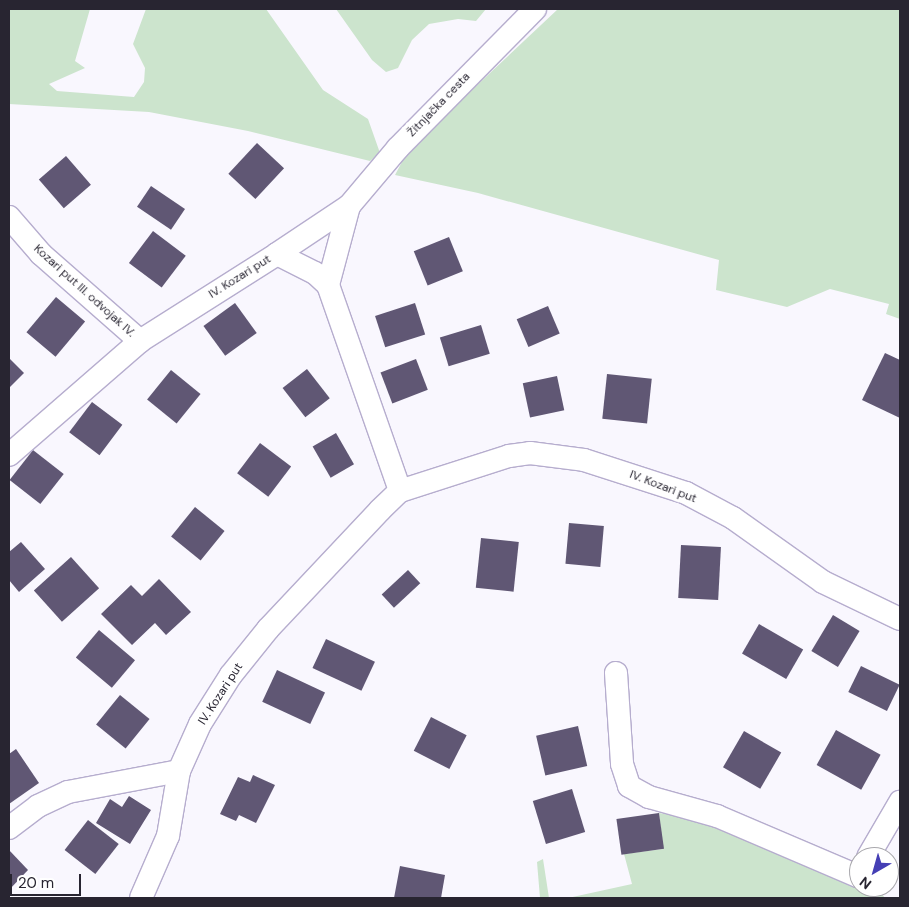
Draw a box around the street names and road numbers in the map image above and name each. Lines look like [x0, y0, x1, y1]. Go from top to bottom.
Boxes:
street label: Žitnjačka cesta [405, 70, 473, 140]
street label: Kozari put III. odvojak IV. [30, 242, 138, 340]
street label: IV. Kozari put [206, 252, 274, 302]
street label: IV. Kozari put [627, 468, 699, 506]
street label: IV. Kozari put [196, 660, 246, 728]

